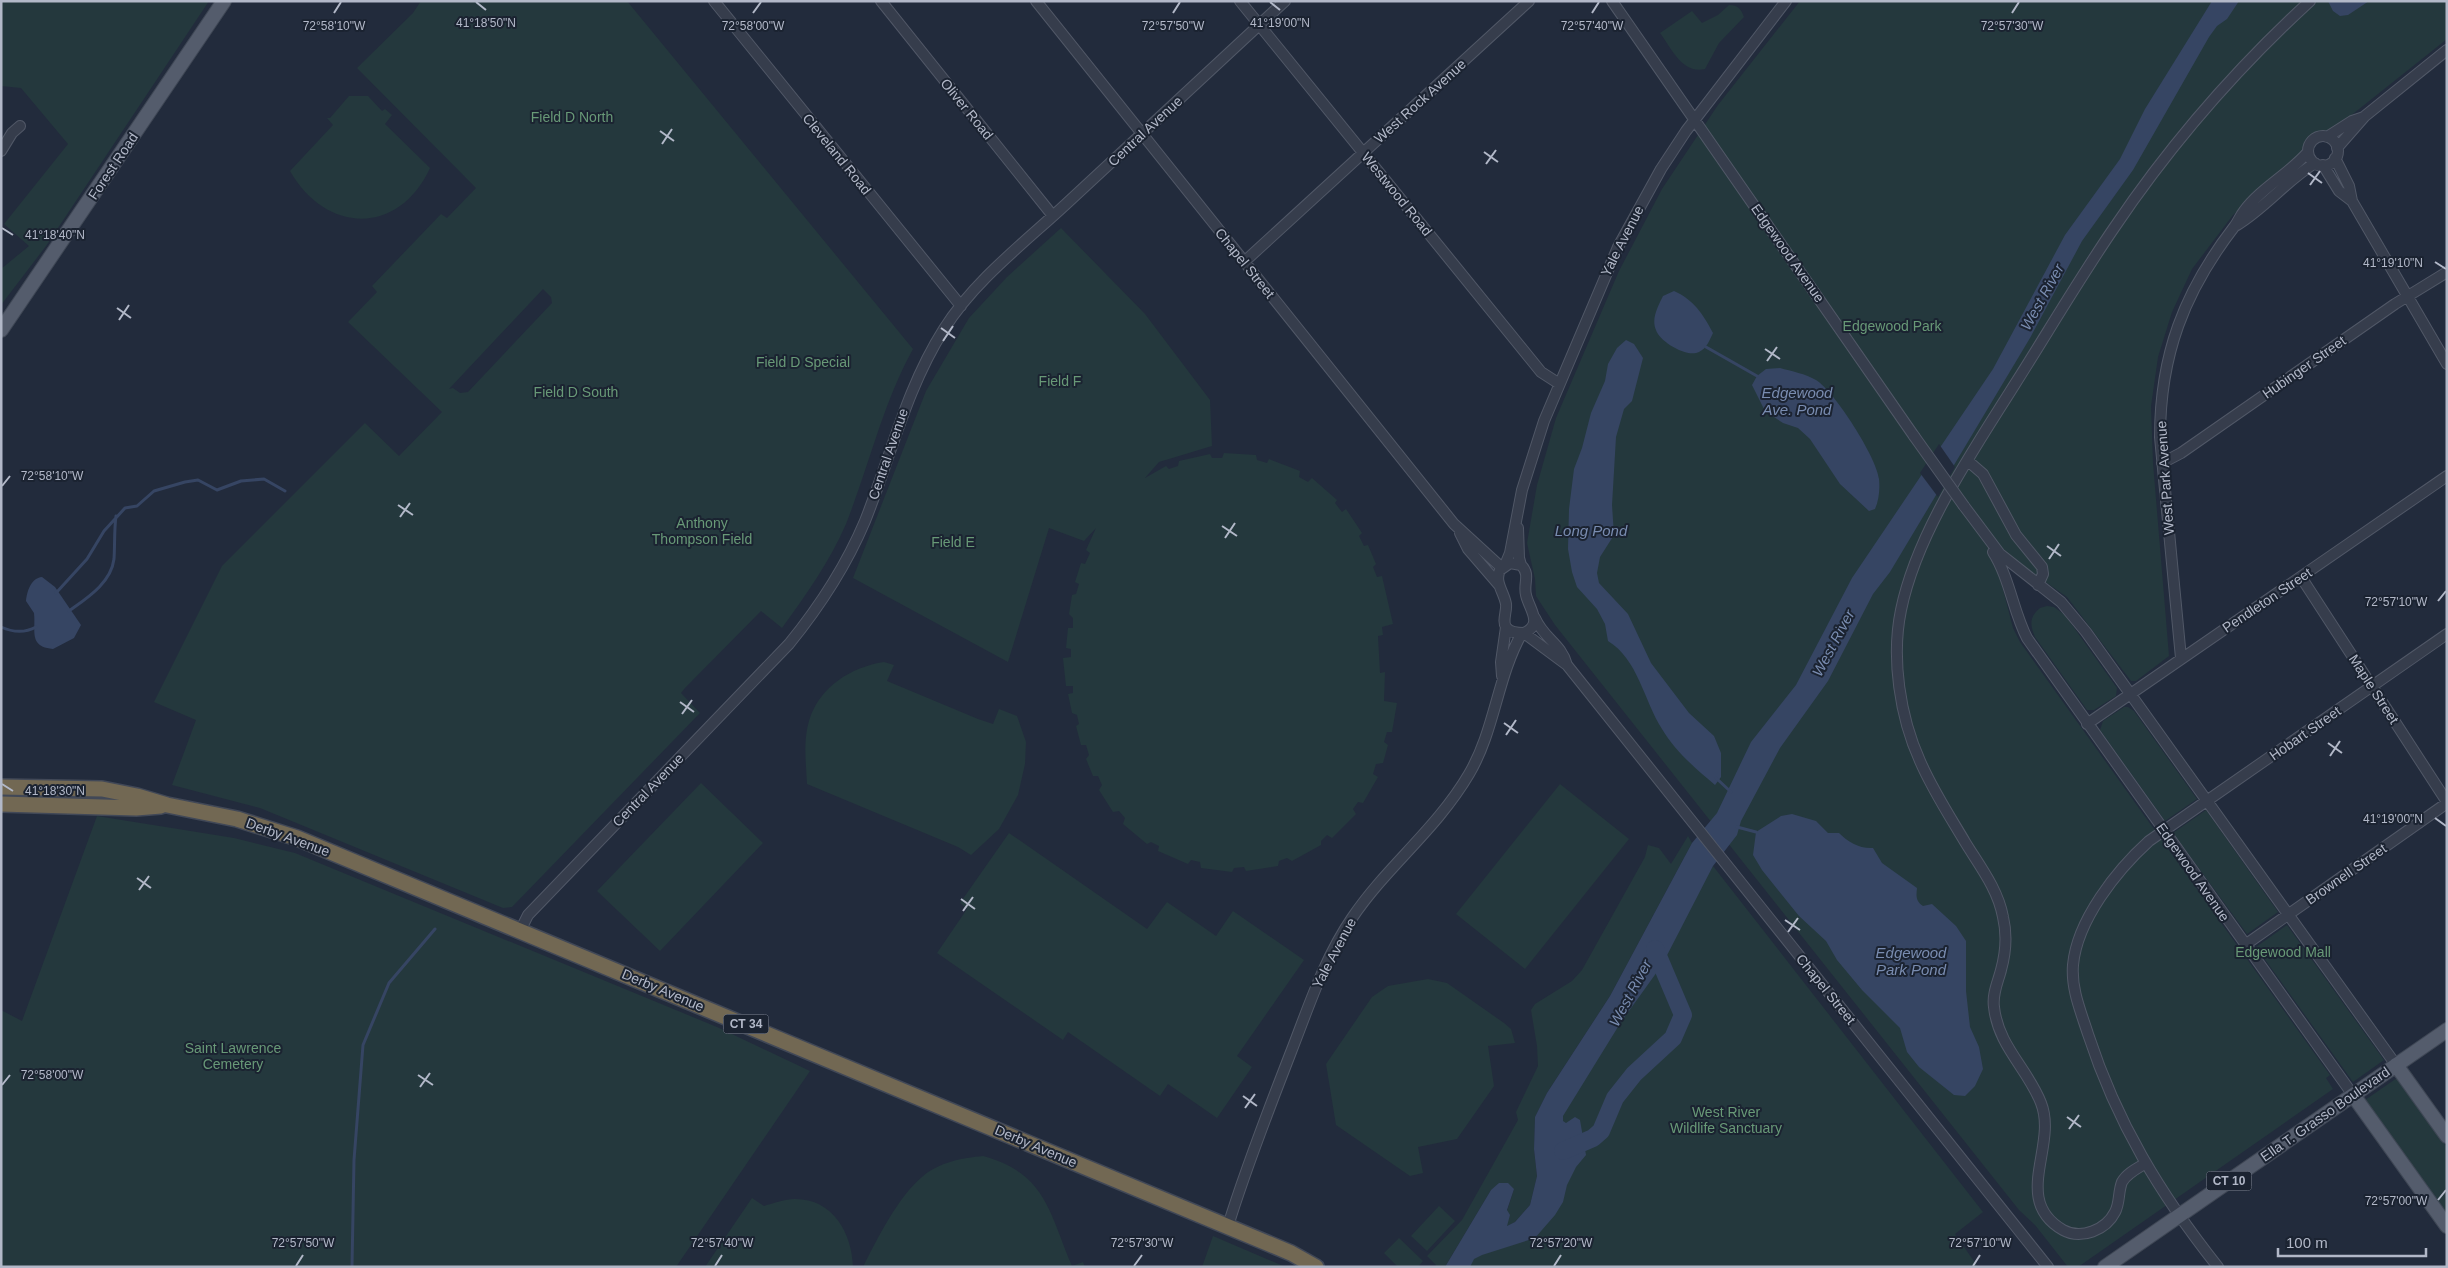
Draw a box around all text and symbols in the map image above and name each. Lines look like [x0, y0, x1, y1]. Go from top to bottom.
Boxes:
text: 41°18'50"N [456, 16, 516, 30]
text: 41°19'00"N [1250, 16, 1310, 30]
text: 72°58'10"W [303, 19, 366, 33]
text: 72°58'00"W [722, 19, 785, 33]
text: 72°57'50"W [1142, 19, 1205, 33]
text: 72°57'40"W [1561, 19, 1624, 33]
text: 72°57'30"W [1981, 19, 2044, 33]
street label: West Rock Avenue [1371, 56, 1469, 146]
street label: Oliver Road [938, 75, 996, 143]
street label: Central Avenue [1105, 92, 1186, 169]
park label: Field D North [531, 109, 613, 125]
street label: Cleveland Road [799, 110, 875, 198]
street label: Forest Road [85, 130, 141, 202]
street label: Westwood Road [1359, 149, 1435, 239]
street label: Edgewood Avenue [1748, 201, 1828, 305]
street label: Yale Avenue [1597, 203, 1647, 279]
street label: Chapel Street [1212, 225, 1278, 301]
text: 41°18'40"N [25, 228, 85, 242]
text: 41°19'10"N [2363, 256, 2423, 270]
water label: West River [2017, 260, 2068, 333]
park label: Edgewood Park [1843, 318, 1942, 334]
street label: Hubinger Street [2259, 332, 2349, 402]
park label: Field D Special [756, 354, 850, 370]
park label: Field F [1039, 373, 1081, 389]
park label: Field D South [534, 384, 618, 400]
water label: Edgewood Ave. Pond [1762, 384, 1833, 418]
street label: Central Avenue [865, 406, 911, 502]
street label: West Park Avenue [2153, 420, 2177, 536]
text: 72°58'10"W [21, 469, 84, 483]
park label: Anthony Thompson Field [652, 515, 752, 547]
water label: Long Pond [1555, 522, 1628, 539]
park label: Field E [931, 534, 975, 550]
street label: Pendleton Street [2219, 564, 2315, 636]
text: 72°57'10"W [2365, 595, 2428, 609]
water label: West River [1808, 606, 1858, 679]
street label: Maple Street [2346, 651, 2402, 727]
street label: Hobart Street [2266, 703, 2344, 763]
street label: Central Avenue [609, 750, 687, 830]
text: 41°18'30"N [25, 784, 85, 798]
text: 41°19'00"N [2363, 812, 2423, 826]
street label: Derby Avenue [244, 814, 332, 860]
street label: Edgewood Avenue [2153, 820, 2233, 924]
street label: Brownell Street [2303, 840, 2390, 908]
street label: Yale Avenue [1309, 915, 1359, 991]
water label: Edgewood Park Pond [1876, 944, 1947, 978]
park label: Edgewood Mall [2235, 944, 2331, 960]
street label: Chapel Street [1793, 951, 1859, 1027]
water label: West River [1605, 956, 1655, 1029]
street label: Derby Avenue [620, 966, 707, 1015]
road number: CT 34 [724, 1014, 768, 1034]
park label: Saint Lawrence Cemetery [185, 1040, 281, 1072]
street label: Ella T. Grasso Boulevard [2257, 1063, 2393, 1165]
text: 72°58'00"W [21, 1068, 84, 1082]
park label: West River Wildlife Sanctuary [1670, 1104, 1782, 1136]
street label: Derby Avenue [993, 1122, 1080, 1171]
road number: CT 10 [2206, 1172, 2252, 1190]
text: 72°57'00"W [2365, 1194, 2428, 1208]
scale bar [2278, 1226, 2426, 1258]
text: 100 m [2286, 1234, 2328, 1251]
text: 72°57'50"W [272, 1236, 335, 1250]
text: 72°57'40"W [691, 1236, 754, 1250]
text: 72°57'30"W [1111, 1236, 1174, 1250]
text: 72°57'20"W [1530, 1236, 1593, 1250]
text: 72°57'10"W [1949, 1236, 2012, 1250]

